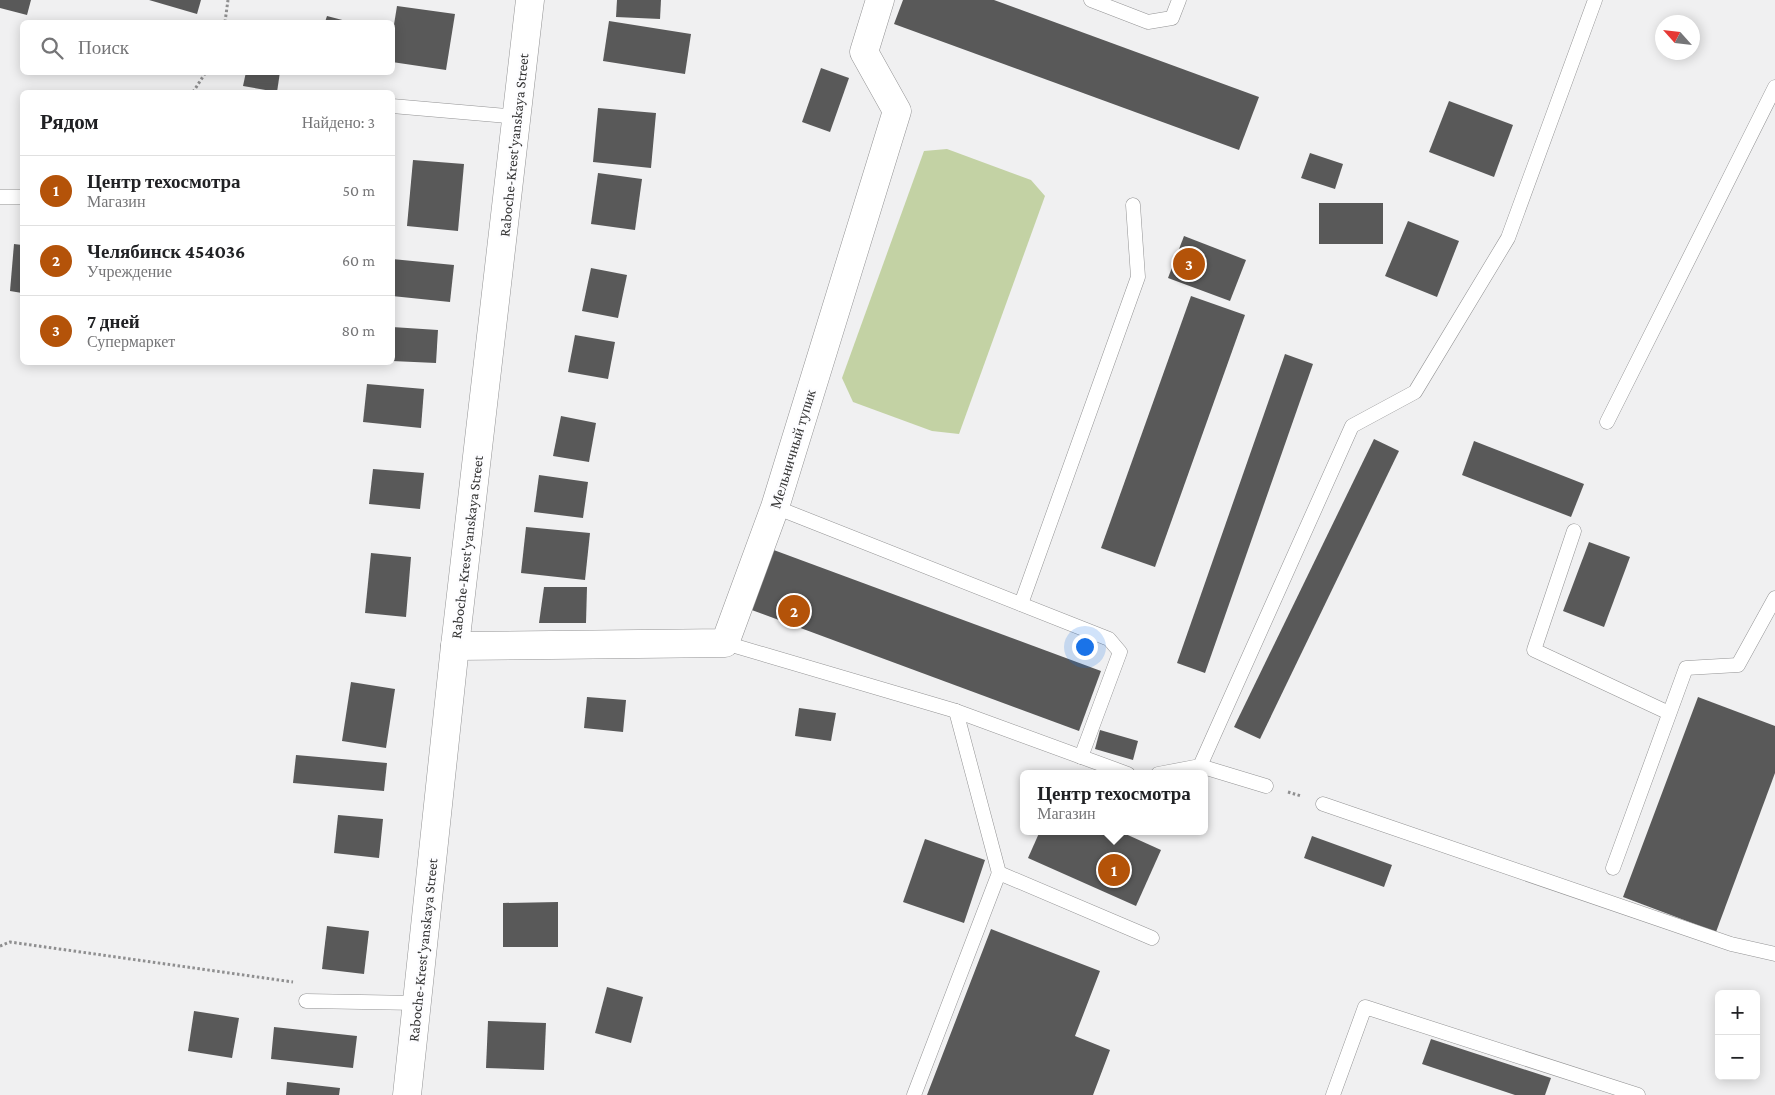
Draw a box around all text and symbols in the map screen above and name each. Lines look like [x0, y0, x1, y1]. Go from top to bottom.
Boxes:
north arrow [1655, 15, 1700, 60]
search box [20, 20, 395, 75]
icon: search [38, 34, 66, 62]
text: Поиск [78, 37, 129, 58]
street label: Raboche-Krest'yanskaya Street [496, 51, 533, 238]
text: Рядом [40, 110, 99, 134]
text: Найдено: 3 [302, 114, 375, 131]
text: Центр техосмотра [87, 171, 241, 192]
text: 1 [53, 182, 59, 199]
text: 50 m [343, 182, 375, 199]
text: Магазин [87, 193, 145, 210]
text: Челябинск 454036 [87, 241, 245, 262]
pin: 3 [1173, 245, 1205, 283]
text: 2 [52, 252, 60, 269]
text: 60 m [342, 252, 375, 269]
text: Учреждение [87, 263, 172, 280]
text: 7 дней [87, 311, 140, 332]
text: 3 [52, 322, 60, 339]
text: 80 m [341, 322, 375, 339]
text: Супермаркет [87, 333, 175, 350]
street label: Мельничный тупик [767, 387, 819, 511]
street label: Raboche-Krest'yanskaya Street [448, 453, 487, 640]
pin: 2 [778, 592, 810, 630]
your location [1072, 634, 1098, 660]
popup [1020, 770, 1208, 835]
text: Центр техосмотра [1037, 783, 1191, 804]
text: Магазин [1037, 805, 1096, 822]
pin: 1 [1098, 851, 1130, 889]
street label: Raboche-Krest'yanskaya Street [405, 856, 442, 1043]
map controls [1715, 990, 1760, 1080]
button: + [1715, 990, 1760, 1035]
button: − [1715, 1035, 1760, 1080]

